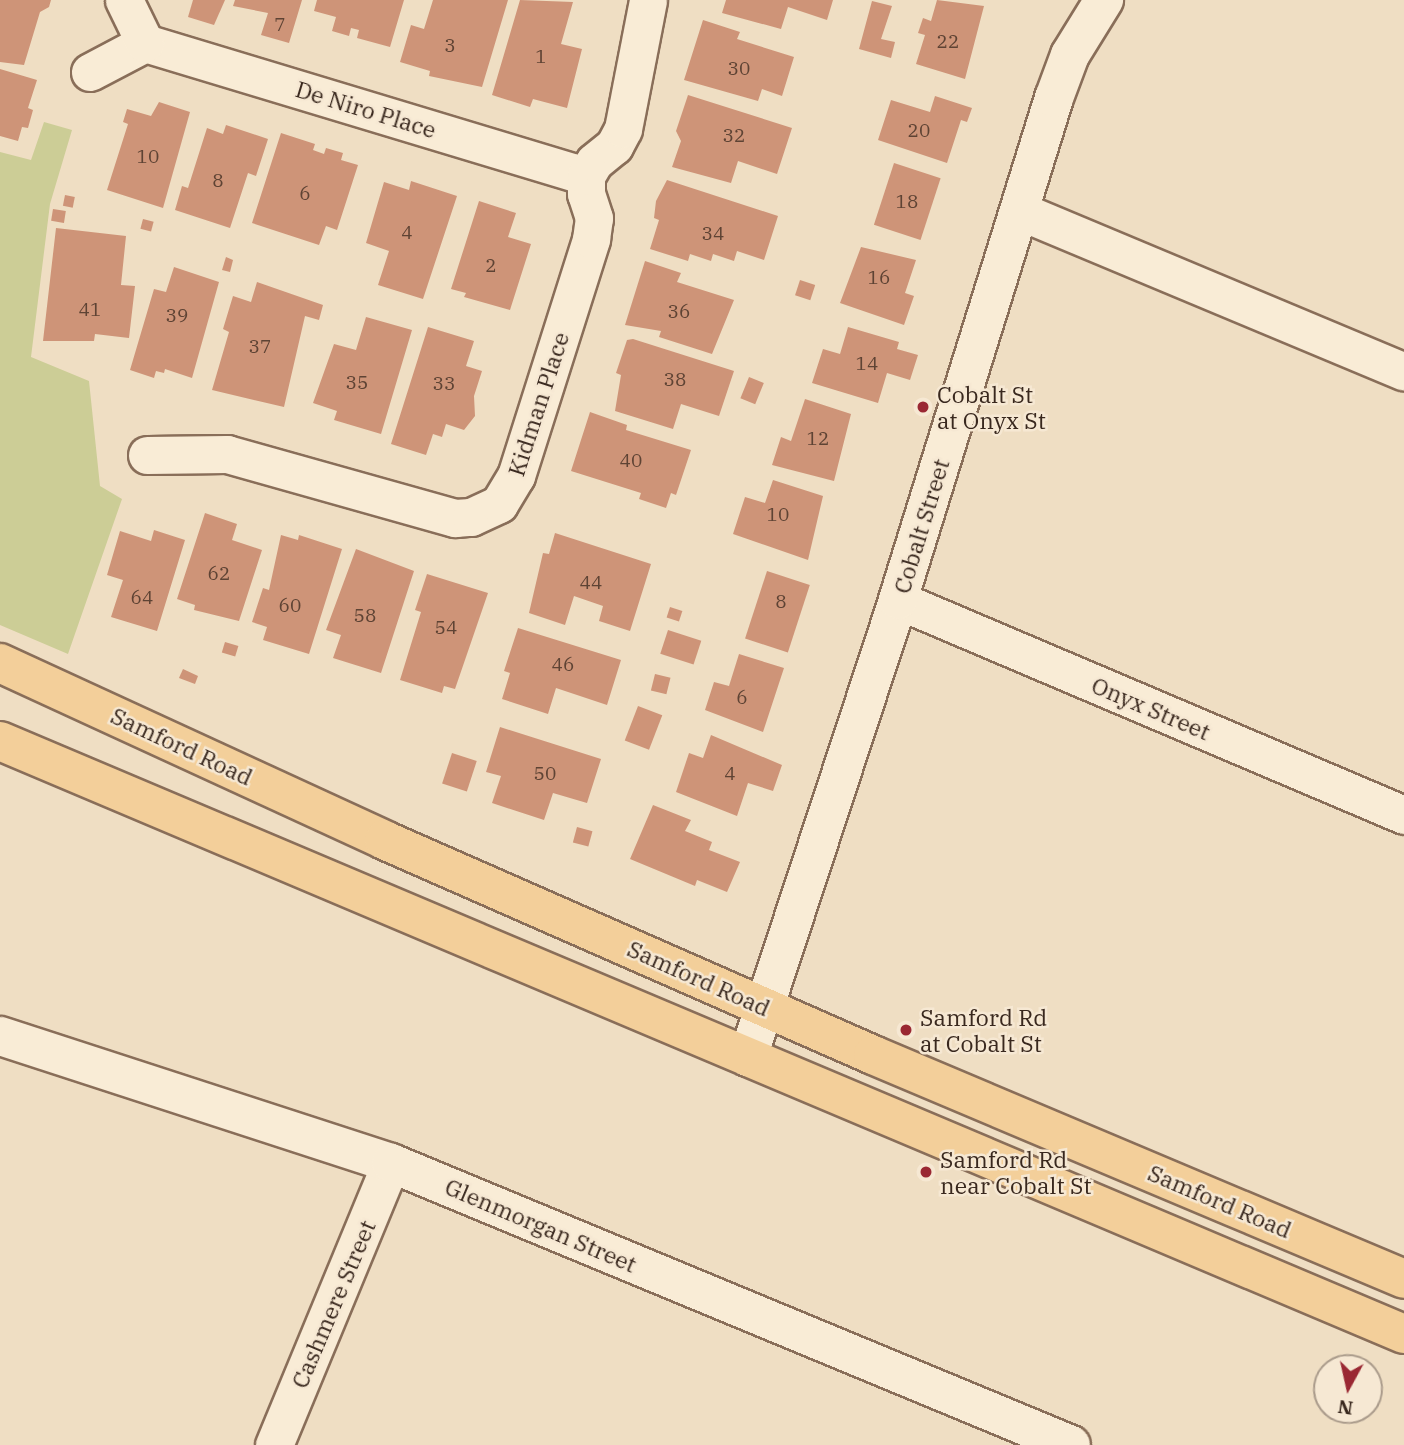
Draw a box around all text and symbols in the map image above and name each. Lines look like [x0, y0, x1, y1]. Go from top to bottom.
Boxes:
house number: 7 [274, 14, 286, 36]
house number: 22 [937, 31, 959, 53]
house number: 3 [444, 35, 456, 57]
house number: 1 [535, 46, 547, 68]
house number: 30 [728, 58, 750, 80]
street label: De Niro Place [292, 75, 440, 143]
house number: 20 [908, 120, 930, 142]
house number: 32 [723, 125, 745, 147]
house number: 10 [137, 146, 159, 168]
house number: 8 [212, 170, 224, 192]
house number: 6 [299, 183, 311, 205]
house number: 18 [896, 191, 918, 213]
house number: 4 [401, 222, 413, 244]
house number: 34 [702, 223, 724, 245]
house number: 2 [485, 255, 497, 277]
house number: 16 [868, 267, 890, 289]
house number: 41 [79, 299, 101, 321]
house number: 36 [668, 301, 690, 323]
house number: 39 [166, 305, 188, 327]
street label: Kidman Place [502, 329, 574, 479]
house number: 37 [249, 336, 271, 358]
house number: 14 [856, 353, 878, 375]
house number: 38 [664, 369, 686, 391]
house number: 35 [346, 372, 368, 394]
house number: 33 [433, 373, 455, 395]
place label: Cobalt St at Onyx St [937, 380, 1046, 434]
marker: Cobalt St at Onyx St [915, 399, 931, 415]
house number: 12 [807, 428, 829, 450]
house number: 40 [620, 450, 642, 472]
street label: Cobalt Street [887, 455, 955, 597]
house number: 10 [767, 504, 789, 526]
house number: 62 [208, 563, 230, 585]
house number: 44 [580, 572, 602, 594]
house number: 64 [131, 587, 153, 609]
house number: 8 [775, 591, 787, 613]
house number: 60 [279, 595, 301, 617]
house number: 58 [354, 605, 376, 627]
house number: 54 [435, 617, 457, 639]
house number: 46 [552, 654, 574, 676]
street label: Onyx Street [1088, 671, 1214, 745]
house number: 6 [736, 687, 748, 709]
street label: Samford Road [107, 701, 257, 791]
house number: 50 [534, 763, 556, 785]
house number: 4 [724, 763, 736, 785]
street label: Samford Road [623, 934, 775, 1022]
place label: Samford Rd at Cobalt St [920, 1003, 1047, 1057]
marker: Samford Rd at Cobalt St [898, 1022, 914, 1038]
place label: Samford Rd near Cobalt St [940, 1145, 1092, 1199]
street label: Samford Road [1144, 1158, 1296, 1244]
marker: Samford Rd near Cobalt St [918, 1164, 934, 1180]
street label: Glenmorgan Street [441, 1172, 641, 1278]
street label: Cashmere Street [285, 1216, 381, 1392]
north arrow [1313, 1354, 1383, 1424]
text: N [1336, 1395, 1354, 1421]

